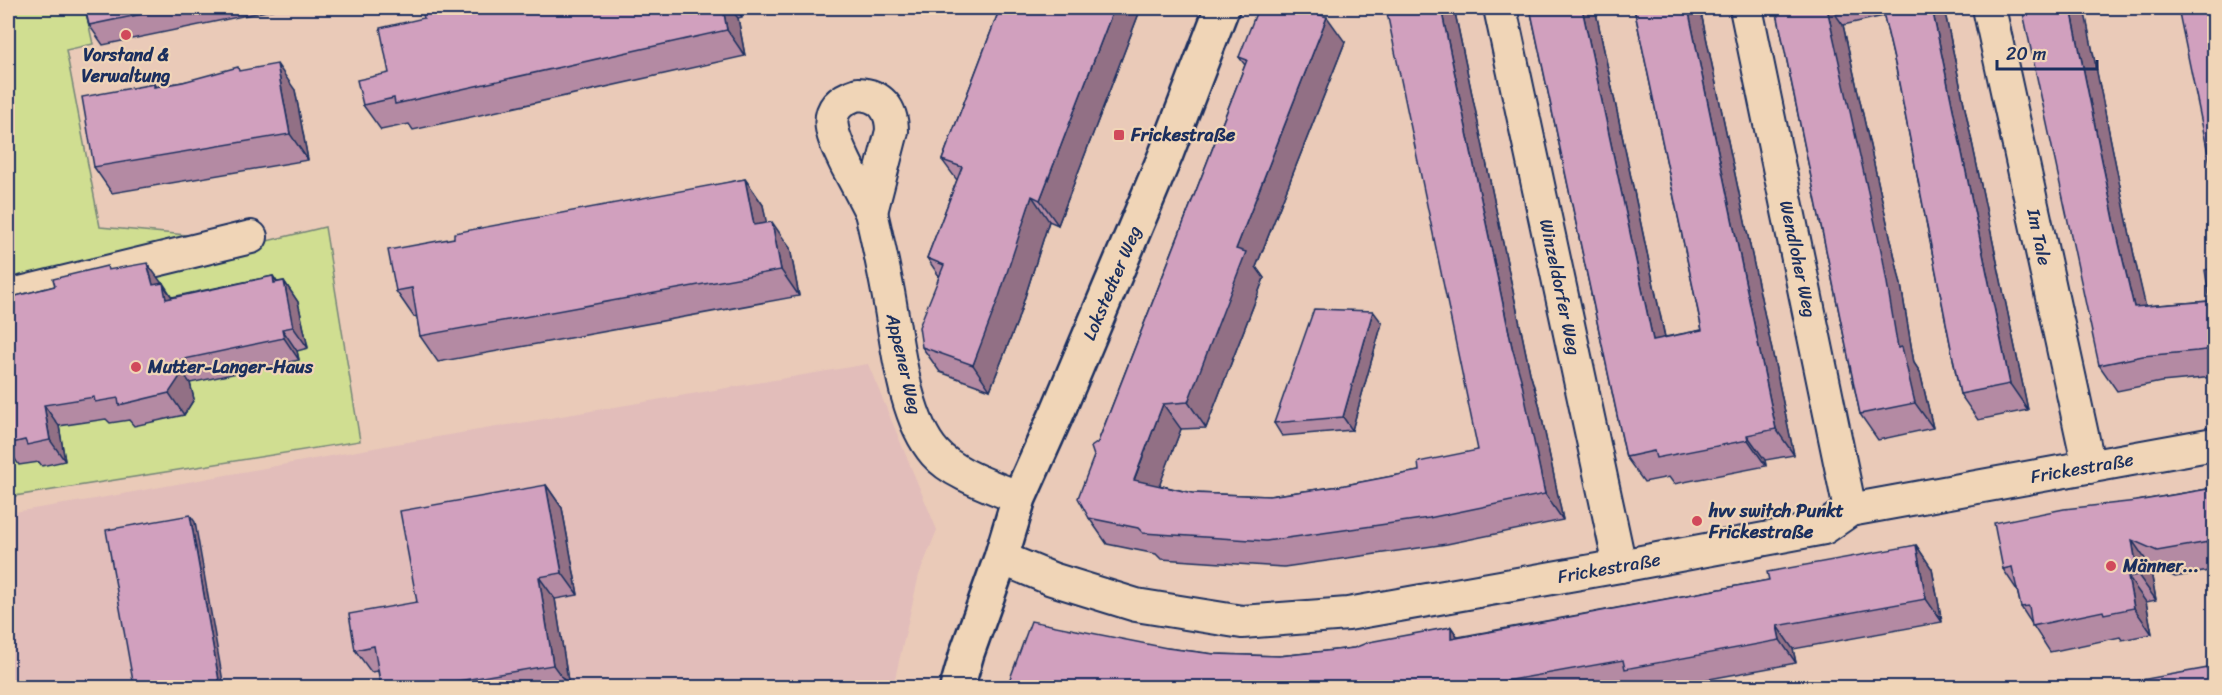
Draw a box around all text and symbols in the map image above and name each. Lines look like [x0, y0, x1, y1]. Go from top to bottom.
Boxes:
marker: Vorstand & Verwaltung [119, 28, 133, 42]
scale bar [1997, 33, 2098, 71]
text: 20 m [2006, 38, 2046, 70]
place label: Vorstand & Verwaltung [82, 39, 170, 92]
place label: Frickestraße [1130, 119, 1236, 151]
marker: Frickestraße [1112, 128, 1126, 142]
street label: Wendloher Weg [1770, 197, 1826, 321]
street label: Im Tale [2017, 205, 2061, 268]
street label: Winzeldorfer Weg [1530, 216, 1590, 358]
street label: Lokstedter Weg [1073, 221, 1151, 345]
street label: Appener Weg [877, 309, 931, 418]
place label: Mutter-Langer-Haus [147, 351, 314, 383]
marker: Mutter-Langer-Haus [129, 360, 143, 374]
street label: Frickestraße [2028, 443, 2136, 493]
place label: hvv switch Punkt Frickestraße [1708, 495, 1844, 548]
marker: hvv switch Punkt Frickestraße [1690, 514, 1704, 528]
street label: Frickestraße [1555, 543, 1663, 593]
place label: Männer... [2122, 550, 2199, 582]
marker: Männer... [2104, 559, 2118, 573]

